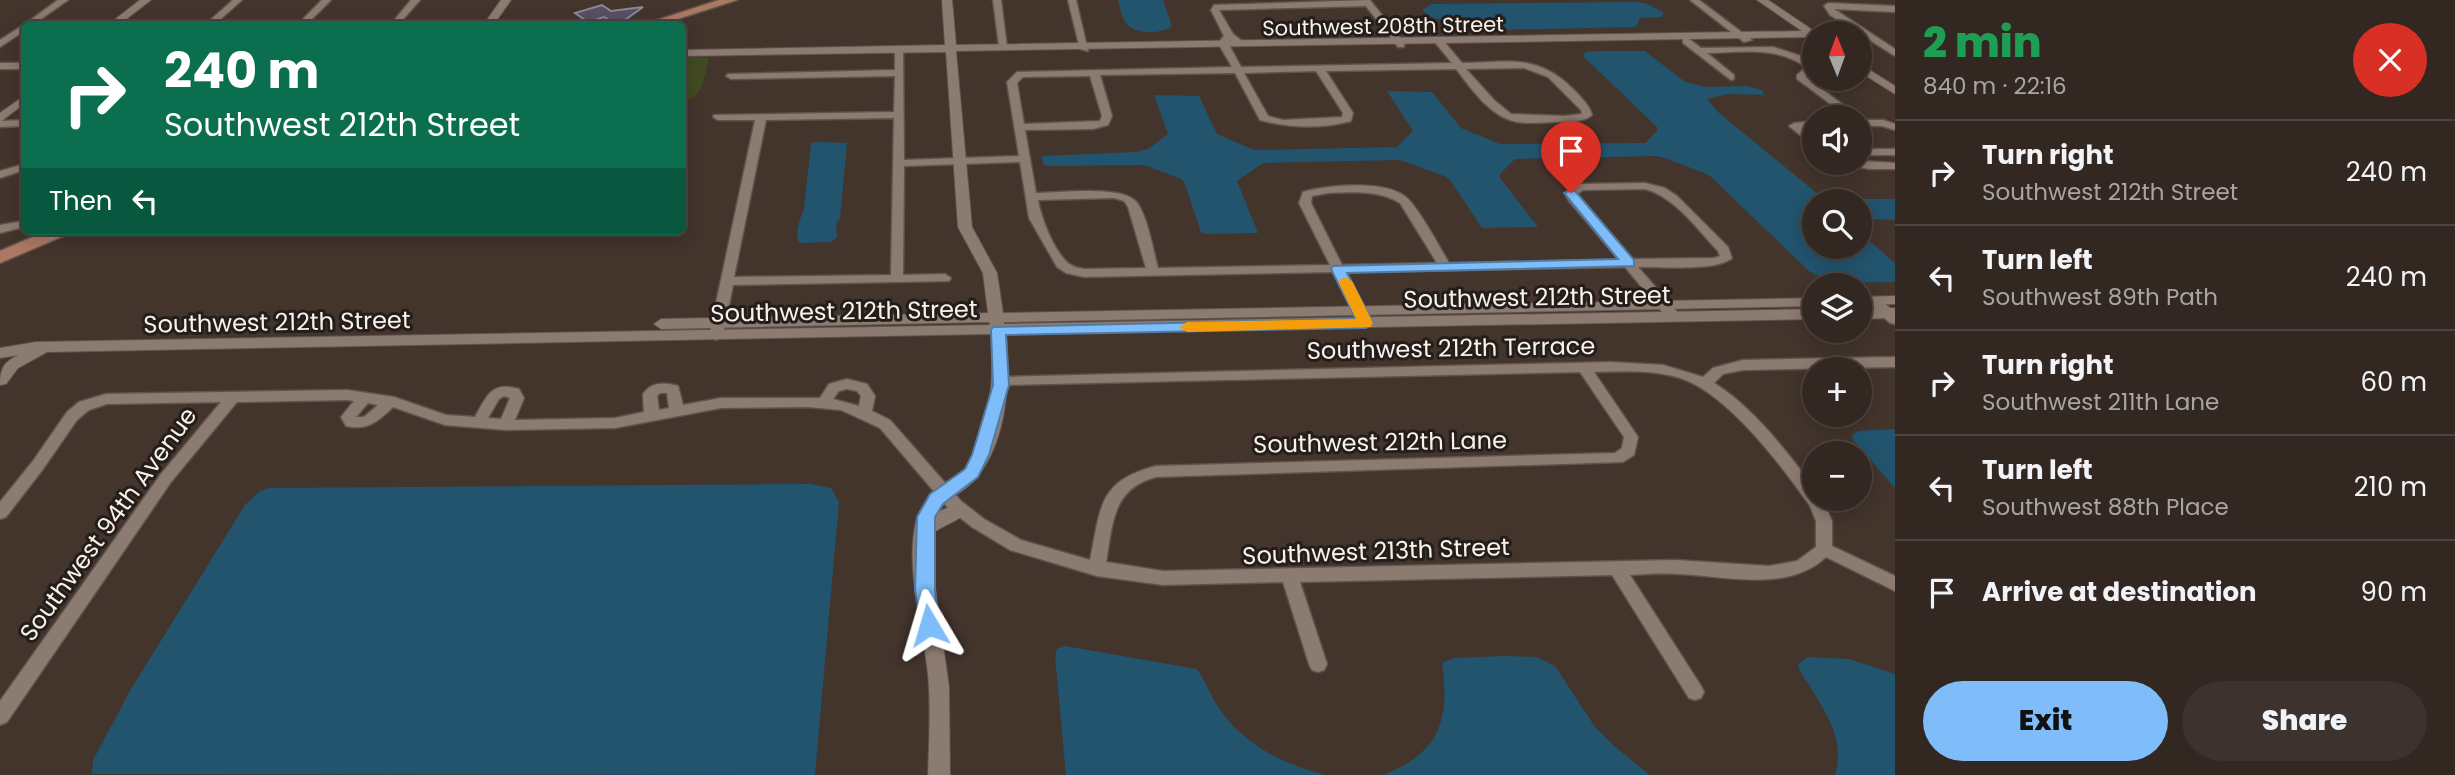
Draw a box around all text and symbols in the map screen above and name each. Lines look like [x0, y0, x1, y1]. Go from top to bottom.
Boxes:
street label: Southwest 208th Street [1262, 9, 1504, 43]
text: 2 min [1923, 13, 2041, 72]
north arrow [1802, 21, 1872, 91]
map controls [1802, 21, 1872, 511]
button: close [2353, 23, 2427, 97]
text: 240 m [164, 37, 319, 105]
icon: right [49, 49, 140, 140]
text: 840 m · 22:16 [1923, 70, 2067, 102]
text: Southwest 212th Street [164, 102, 520, 147]
button: sound [1802, 105, 1872, 175]
pin [1541, 121, 1601, 193]
icon: arrive [1552, 132, 1590, 170]
text: Turn right [1982, 137, 2114, 173]
icon: right [1923, 154, 1961, 192]
text: 240 m [2346, 154, 2427, 190]
text: Southwest 212th Street [1982, 176, 2238, 208]
icon: left [126, 182, 164, 220]
text: Then [49, 183, 112, 219]
button: search [1802, 189, 1872, 259]
text: Turn left [1982, 242, 2093, 278]
icon: left [1923, 259, 1961, 297]
text: 240 m [2346, 259, 2427, 295]
button: layers [1802, 273, 1872, 343]
street label: Southwest 212th Street [1403, 278, 1671, 316]
text: Southwest 89th Path [1982, 281, 2218, 313]
street label: Southwest 212th Street [710, 292, 978, 330]
street label: Southwest 212th Street [143, 303, 411, 341]
street label: Southwest 212th Terrace [1307, 329, 1595, 367]
text: Turn right [1982, 347, 2114, 383]
button: + [1802, 357, 1872, 427]
icon: right [1923, 364, 1961, 402]
text: 60 m [2360, 364, 2427, 400]
text: Southwest 211th Lane [1982, 386, 2219, 418]
street label: Southwest 94th Avenue [12, 400, 204, 648]
street label: Southwest 212th Lane [1253, 423, 1507, 461]
button: − [1802, 441, 1872, 511]
text: Turn left [1982, 452, 2093, 488]
icon: left [1923, 469, 1961, 507]
text: 210 m [2354, 469, 2427, 505]
text: Southwest 88th Place [1982, 491, 2229, 523]
street label: Southwest 213th Street [1242, 530, 1510, 572]
icon: arrive [1923, 574, 1961, 612]
text: Arrive at destination [1982, 574, 2257, 610]
text: 90 m [2361, 574, 2427, 610]
position arrow [892, 588, 966, 662]
button: Exit [1923, 681, 2168, 761]
button: Share [2182, 681, 2427, 761]

